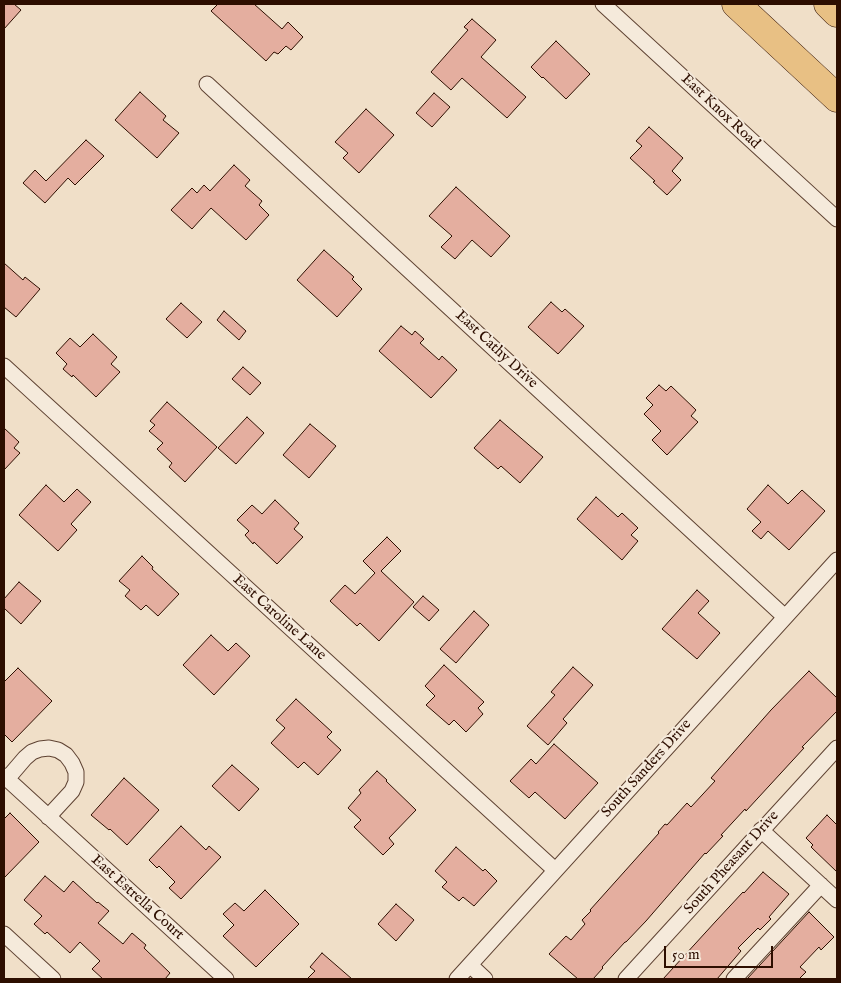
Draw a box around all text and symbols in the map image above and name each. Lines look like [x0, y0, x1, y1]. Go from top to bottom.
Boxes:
street label: East Knox Road [677, 71, 763, 153]
street label: East Cathy Drive [451, 307, 541, 393]
street label: East Caroline Lane [229, 571, 329, 665]
street label: South Sanders Drive [598, 716, 696, 822]
street label: South Pheasant Drive [681, 808, 783, 918]
street label: East Estrella Court [87, 852, 187, 944]
scale bar [666, 936, 775, 968]
text: 50 m [672, 945, 700, 964]

